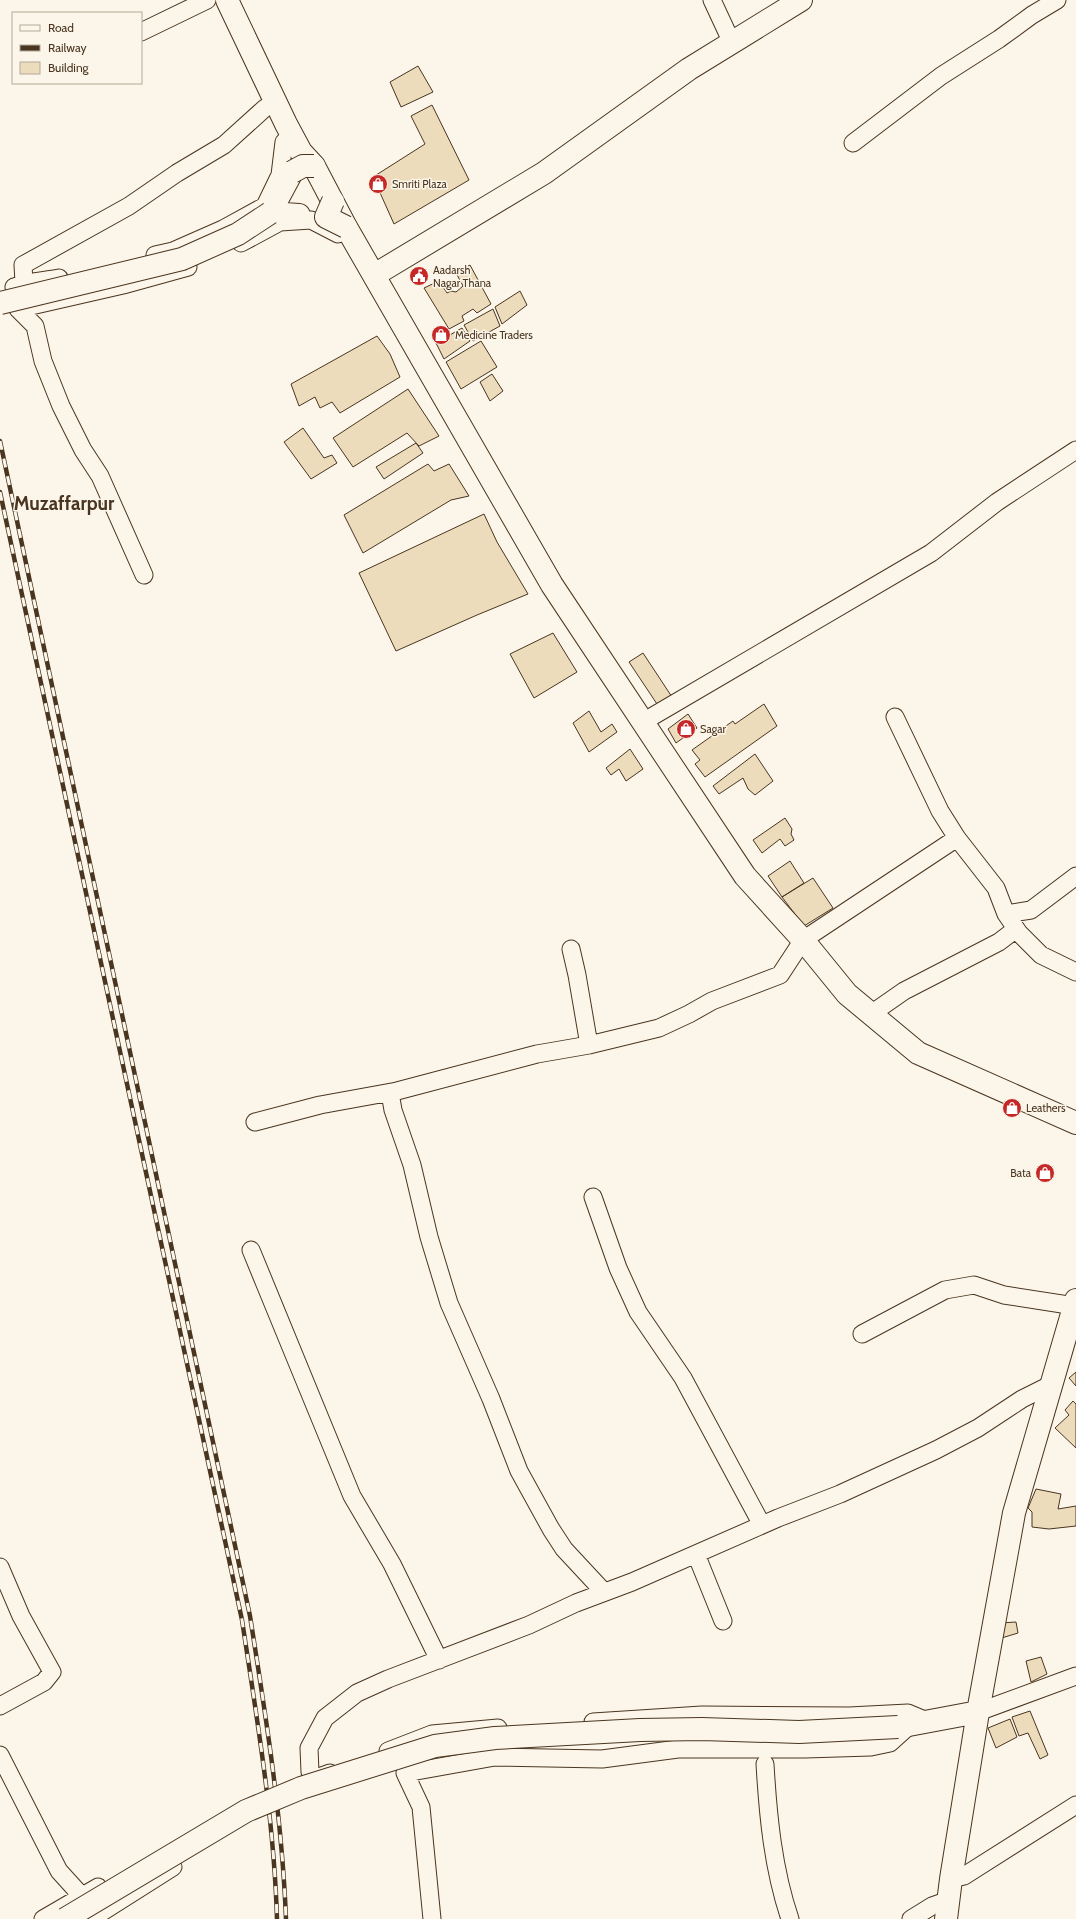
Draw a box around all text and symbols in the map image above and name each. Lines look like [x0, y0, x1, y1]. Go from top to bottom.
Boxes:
legend [12, 12, 142, 84]
text: Road [48, 20, 74, 35]
text: Railway [48, 40, 86, 55]
text: Building [48, 60, 90, 75]
shop icon: Smriti Plaza [367, 173, 389, 195]
place label: Smriti Plaza [392, 177, 448, 191]
place label: Aadarsh Nagar Thana [433, 263, 492, 290]
public building icon: Aadarsh Nagar Thana [408, 265, 430, 287]
shop icon: Medicine Traders [430, 324, 452, 346]
place label: Medicine Traders [455, 328, 533, 342]
district label: Muzaffarpur [14, 492, 115, 515]
shop icon: Sagar [675, 718, 697, 740]
place label: Sagar [700, 722, 726, 736]
shop icon: Leathers [1001, 1097, 1023, 1119]
place label: Leathers [1026, 1101, 1066, 1115]
shop icon: Bata [1034, 1162, 1056, 1184]
place label: Bata [1010, 1166, 1032, 1180]

